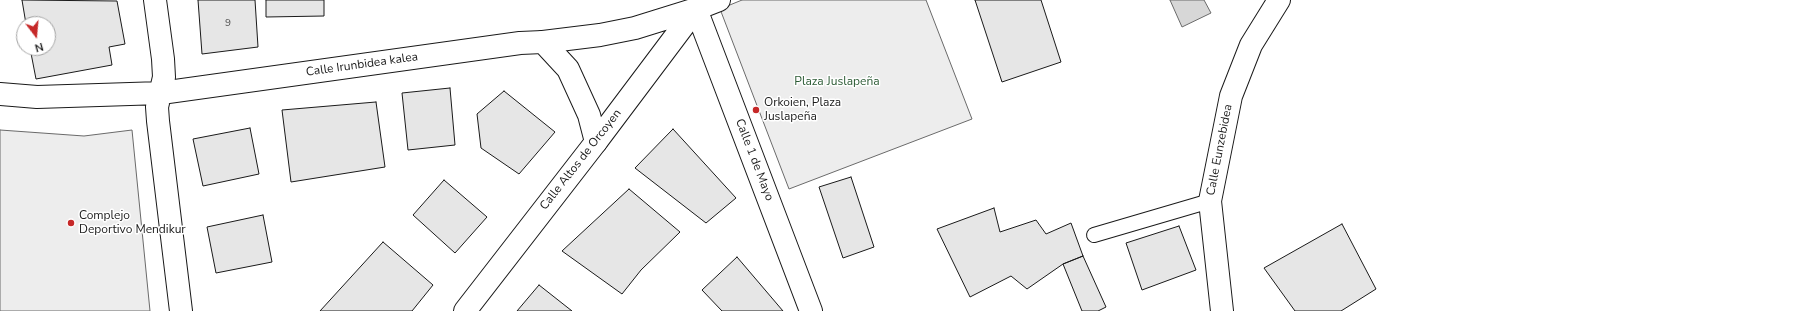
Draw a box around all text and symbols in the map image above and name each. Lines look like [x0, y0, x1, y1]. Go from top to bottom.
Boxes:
north arrow [16, 16, 56, 56]
house number: 9 [225, 18, 231, 30]
text: N [33, 39, 45, 55]
street label: Calle Irunbidea kalea [305, 50, 419, 80]
park label: Plaza Juslapeña [794, 75, 880, 89]
place label: Orkoien, Plaza Juslapeña [764, 96, 841, 124]
street label: Calle Eunzebidea [1204, 103, 1236, 197]
marker: Orkoien, Plaza Juslapeña [751, 105, 761, 115]
street label: Calle Altos de Orcoyen [537, 107, 625, 213]
street label: Calle 1 de Mayo [732, 117, 776, 203]
place label: Complejo Deportivo Mendikur [79, 209, 186, 237]
marker: Complejo Deportivo Mendikur [66, 218, 76, 228]

